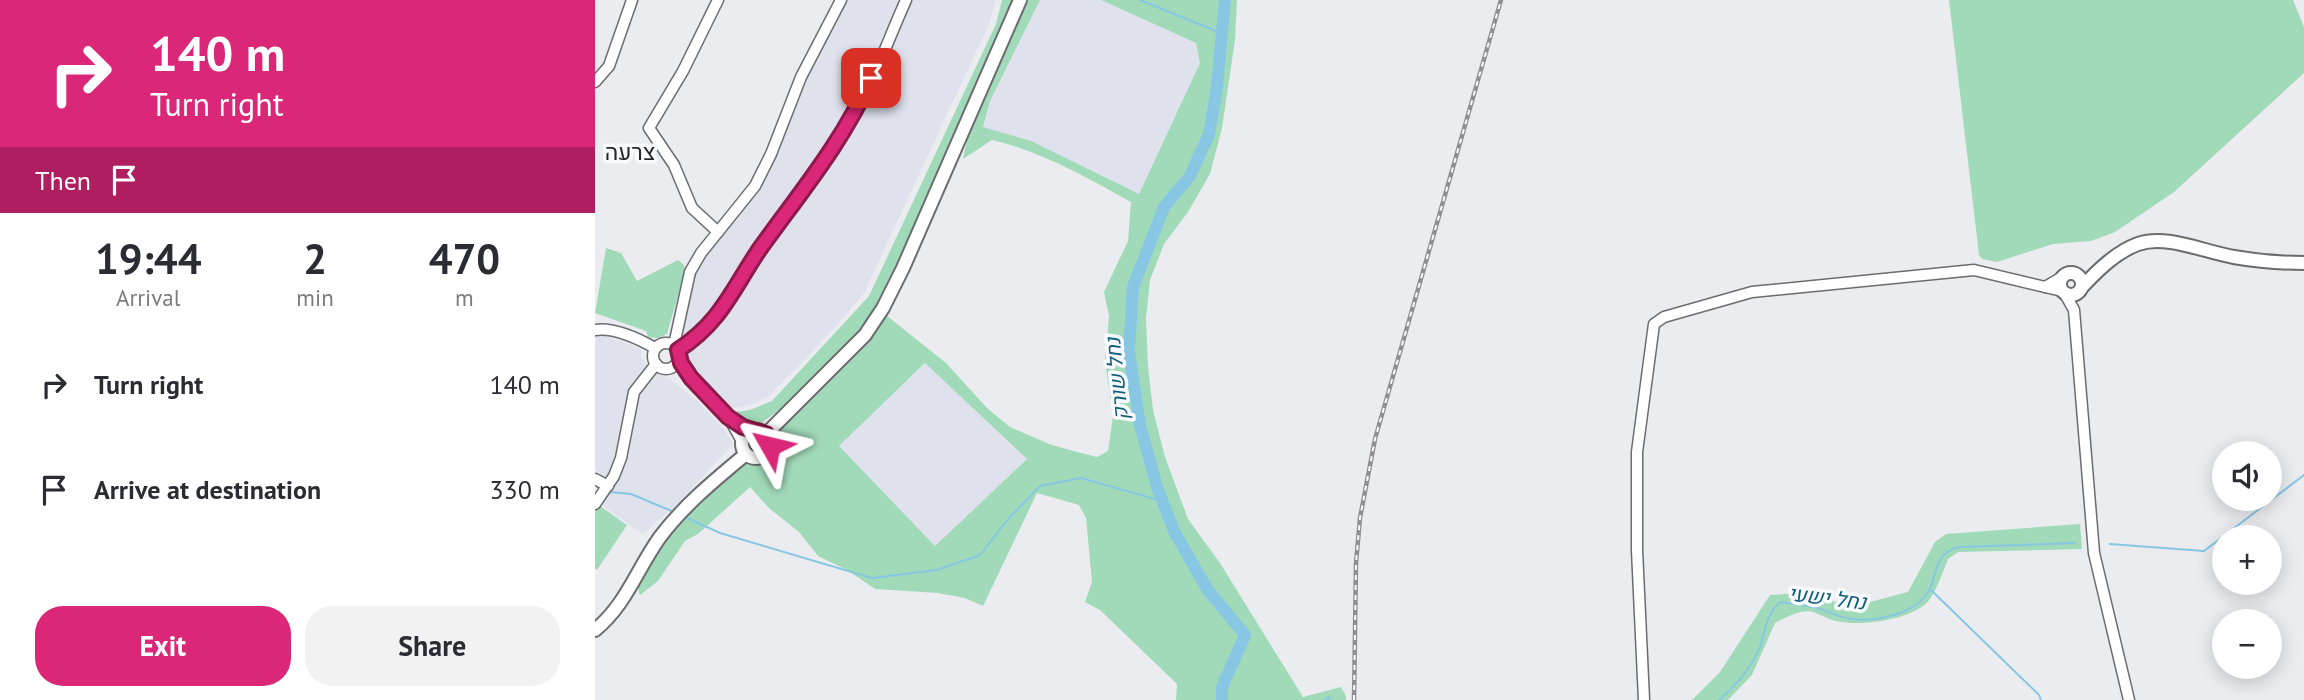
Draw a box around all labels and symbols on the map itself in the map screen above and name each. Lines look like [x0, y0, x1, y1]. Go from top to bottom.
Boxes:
pin [841, 48, 901, 108]
district label: צרעה [605, 137, 655, 166]
water label: נחל שורק [1099, 335, 1134, 422]
position arrow [733, 409, 807, 483]
water label: נחל ישעי [1787, 579, 1869, 616]

